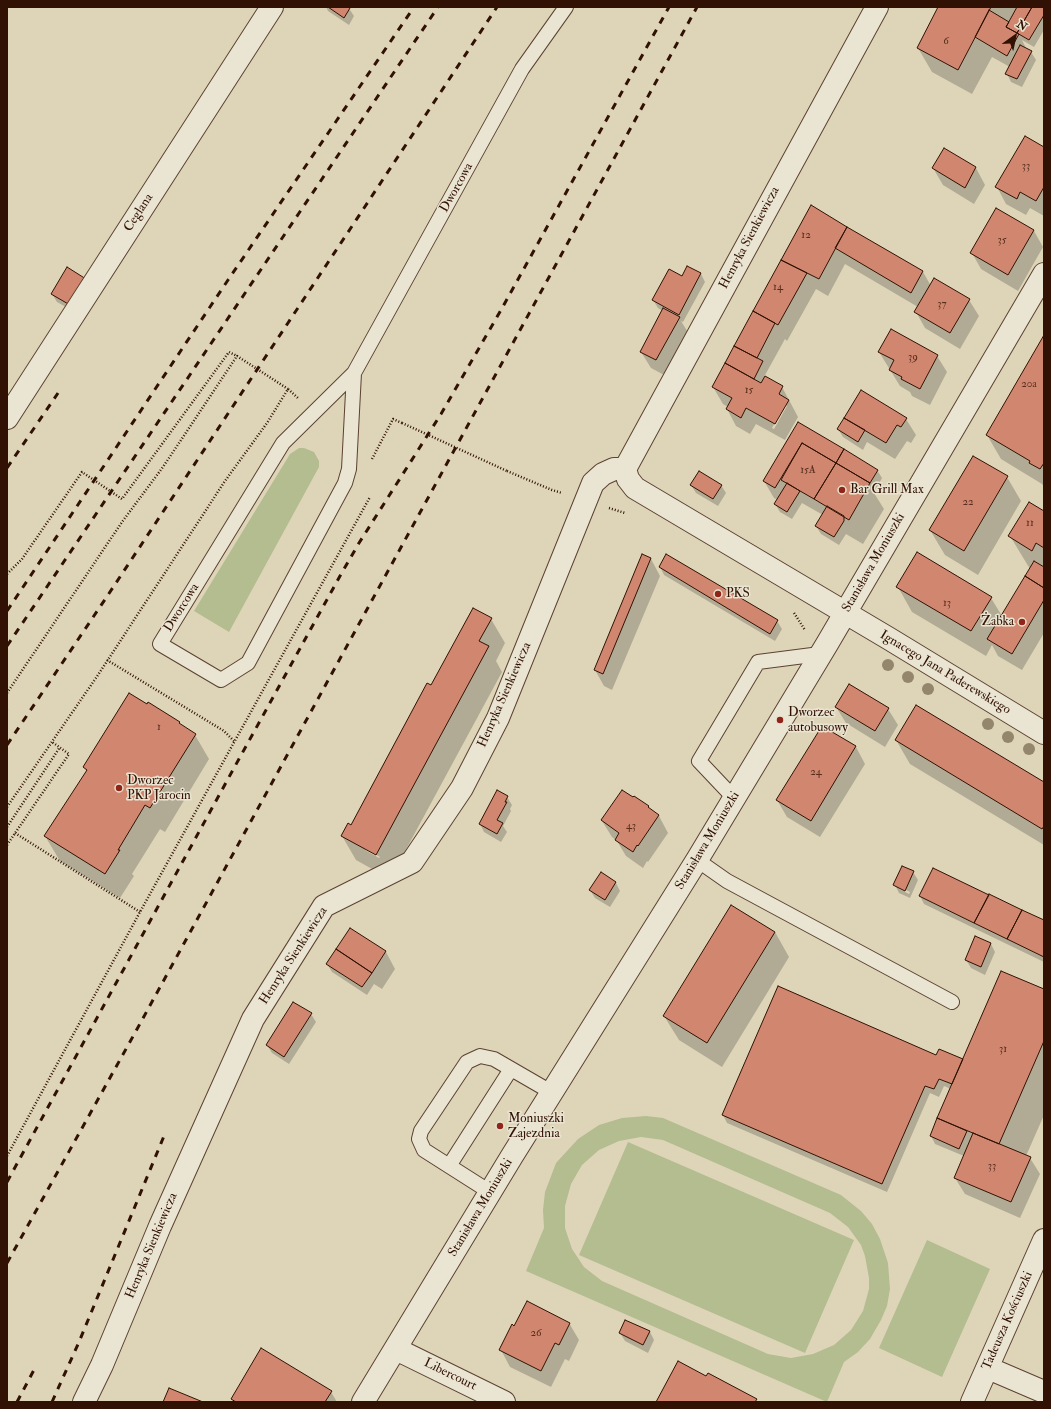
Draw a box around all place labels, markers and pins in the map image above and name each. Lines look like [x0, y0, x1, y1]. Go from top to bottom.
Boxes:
place label: Bar Grill Max [850, 482, 924, 498]
marker: Bar Grill Max [837, 485, 847, 495]
place label: PKS [726, 586, 750, 602]
marker: PKS [713, 589, 723, 599]
place label: Żabka [981, 614, 1014, 630]
marker: Żabka [1017, 617, 1027, 627]
place label: Dworzec autobusowy [788, 705, 848, 736]
marker: Dworzec autobusowy [775, 715, 785, 725]
place label: Dworzec PKP Jarocin [127, 773, 191, 804]
marker: Dworzec PKP Jarocin [114, 783, 124, 793]
place label: Moniuszki Zajezdnia [508, 1111, 564, 1142]
marker: Moniuszki Zajezdnia [495, 1121, 505, 1131]

